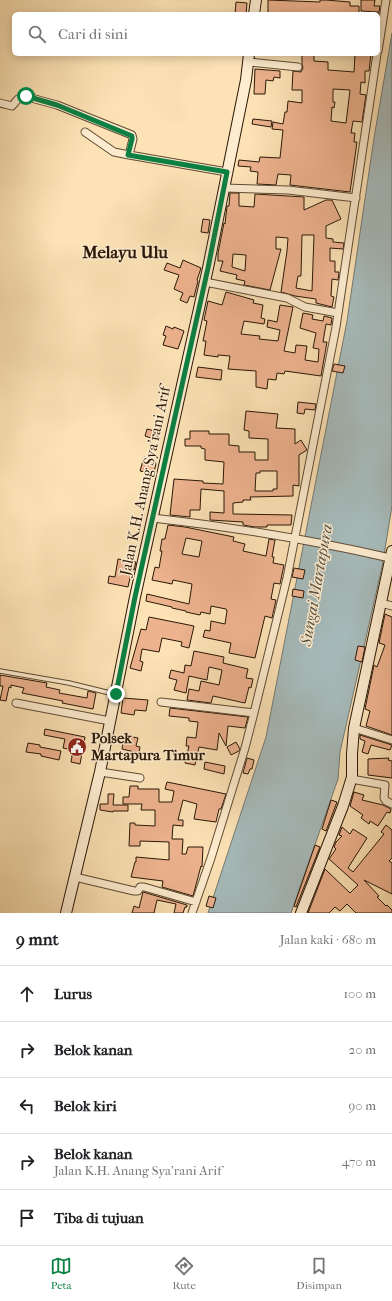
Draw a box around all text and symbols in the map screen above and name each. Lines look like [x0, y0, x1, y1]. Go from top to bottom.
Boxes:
search box [12, 12, 380, 56]
icon: search [26, 23, 48, 45]
text: Cari di sini [58, 25, 128, 43]
route start [17, 87, 35, 105]
district label: Melayu Ulu [81, 242, 168, 263]
street label: Jalan K.H. Anang Sya'rani Arif [116, 382, 175, 578]
water label: Sungai Martapura [296, 523, 336, 648]
route end [107, 685, 125, 703]
place label: Polsek Martapura Timur [90, 729, 206, 764]
public building icon: Polsek Martapura Timur [66, 736, 88, 758]
text: 9 mnt [16, 929, 59, 949]
text: Jalan kaki · 680 m [280, 932, 376, 947]
icon: ahead [16, 983, 38, 1005]
text: Lurus [54, 985, 92, 1003]
text: 100 m [343, 986, 376, 1001]
icon: right [16, 1039, 38, 1061]
text: Belok kanan [54, 1041, 133, 1059]
text: 20 m [349, 1042, 376, 1057]
icon: left [16, 1095, 38, 1117]
text: Belok kiri [54, 1097, 117, 1115]
text: 90 m [348, 1098, 376, 1113]
text: Belok kanan [54, 1145, 133, 1163]
icon: right [16, 1151, 38, 1173]
text: 470 m [342, 1154, 376, 1169]
text: Jalan K.H. Anang Sya'rani Arif [54, 1163, 221, 1178]
icon: arrive [16, 1207, 38, 1229]
text: Tiba di tujuan [54, 1209, 144, 1227]
tab: Peta [50, 1255, 72, 1292]
tab: Rute [173, 1255, 196, 1292]
tab: Disimpan [296, 1255, 342, 1292]

